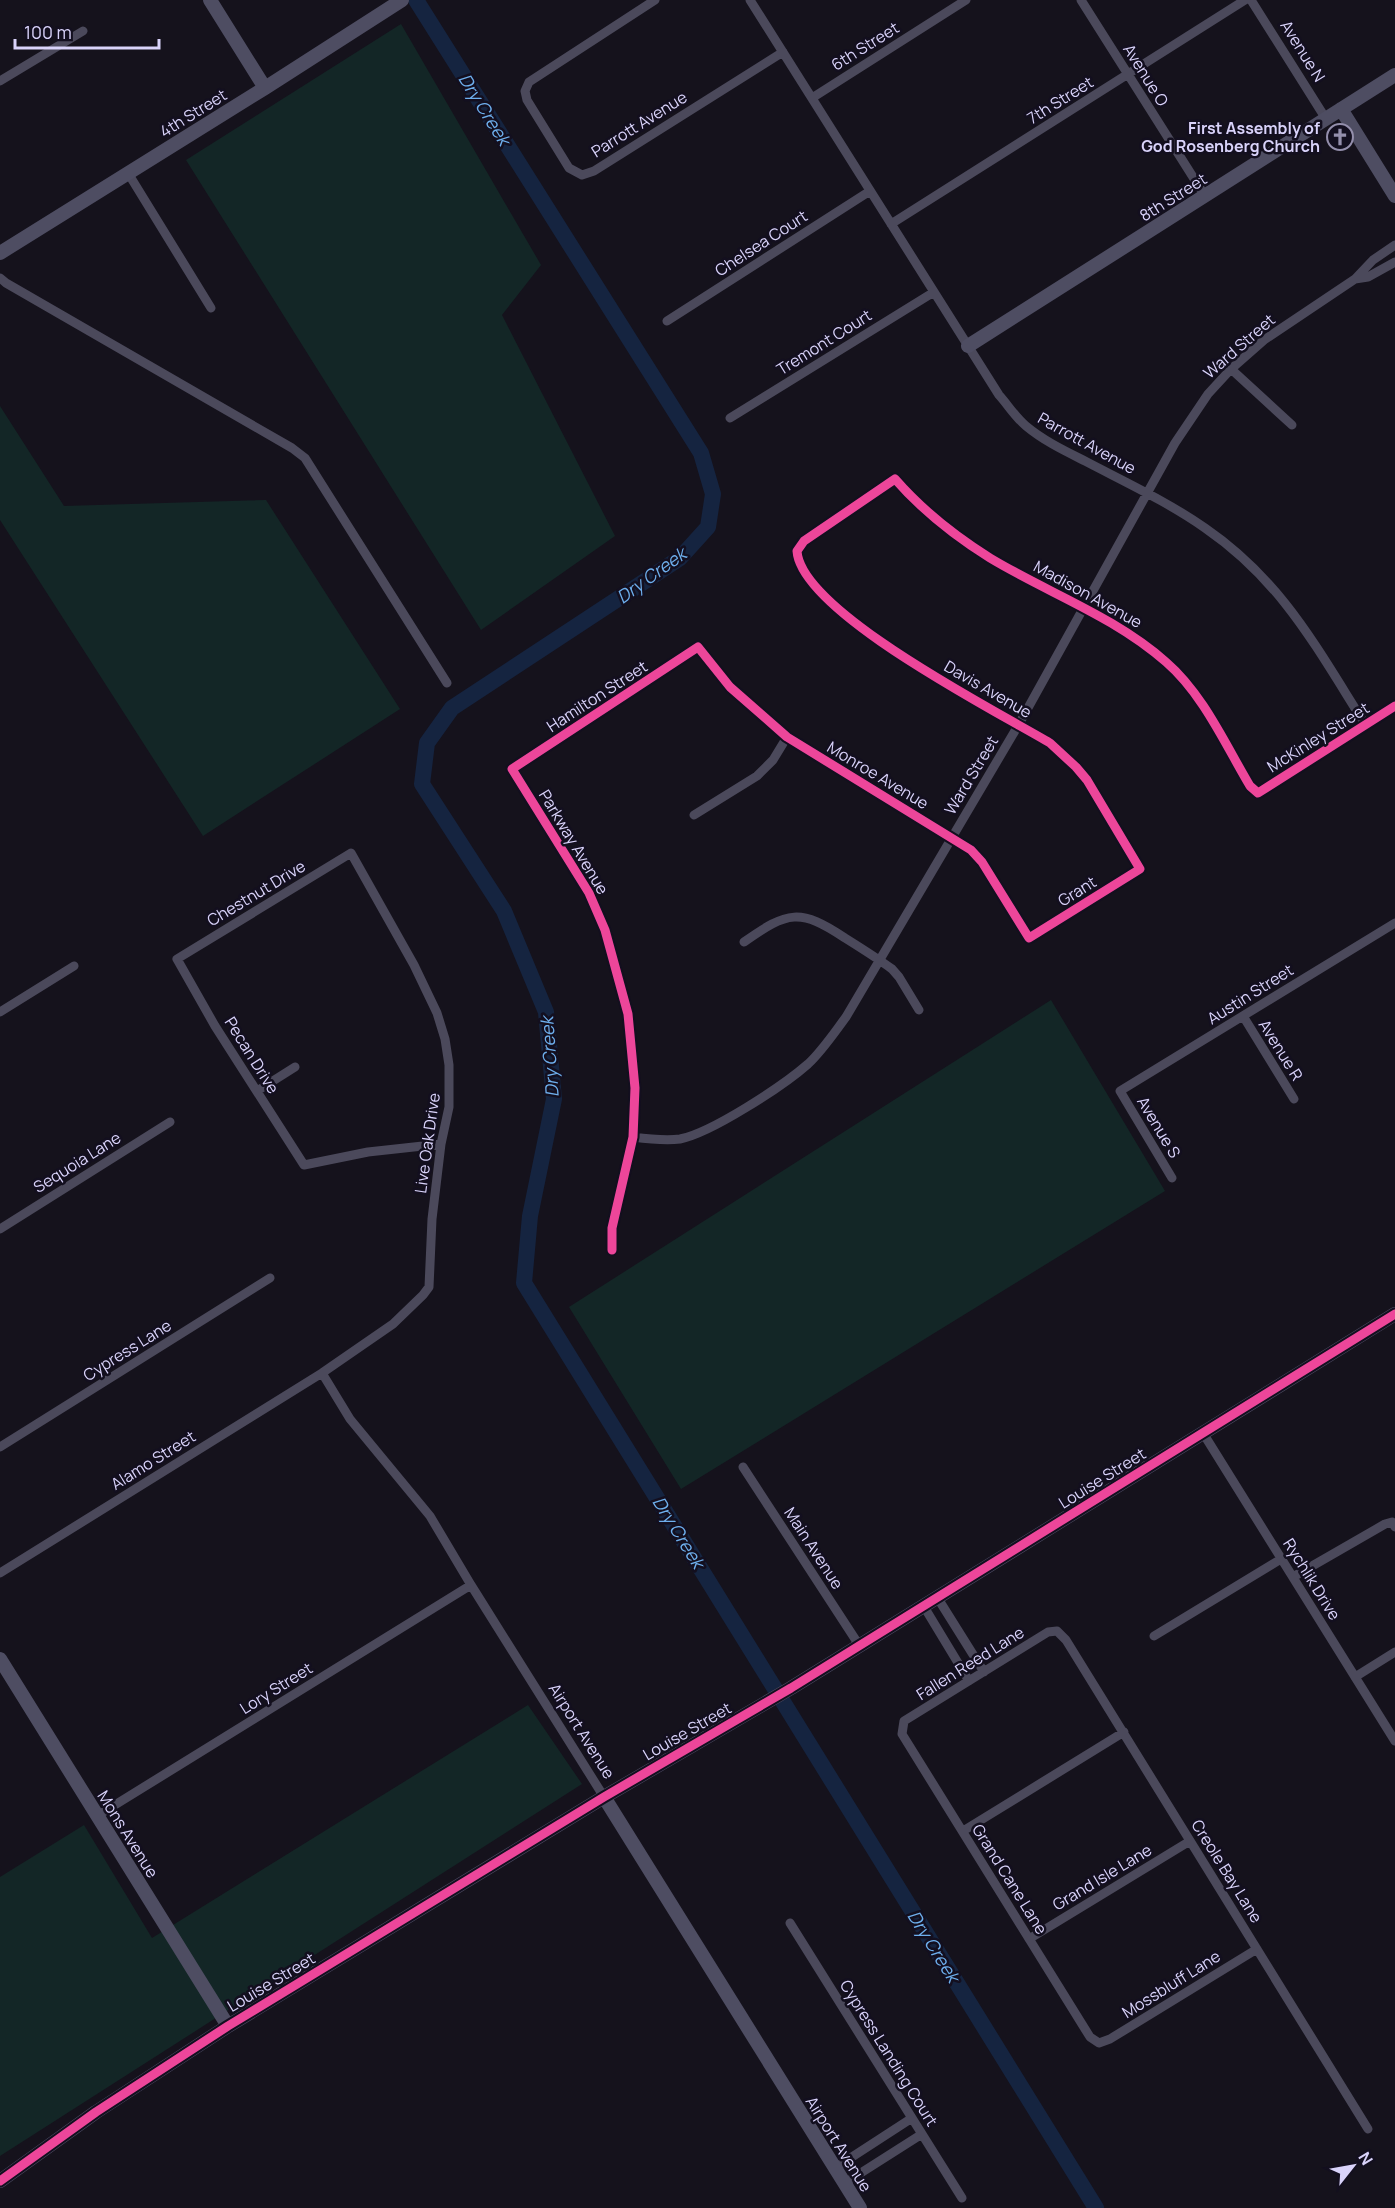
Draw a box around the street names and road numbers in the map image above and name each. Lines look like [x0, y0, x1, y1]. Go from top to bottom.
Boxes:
street label: Avenue N [1275, 16, 1331, 86]
street label: 6th Street [827, 17, 903, 75]
street label: Avenue O [1118, 40, 1174, 111]
street label: 7th Street [1023, 71, 1097, 129]
street label: 4th Street [155, 84, 231, 142]
street label: Parrott Avenue [587, 86, 691, 162]
street label: 8th Street [1135, 168, 1211, 226]
street label: Chelsea Court [710, 205, 812, 281]
street label: Tremont Court [772, 304, 876, 380]
street label: Ward Street [1198, 309, 1280, 383]
street label: Parrott Avenue [1034, 407, 1140, 479]
street label: Madison Avenue [1030, 555, 1146, 633]
street label: Hamilton Street [542, 655, 652, 737]
street label: Davis Avenue [940, 655, 1036, 723]
street label: McKinley Street [1263, 697, 1373, 777]
street label: Ward Street [939, 731, 1003, 819]
street label: Monroe Avenue [823, 736, 933, 814]
street label: Parkway Avenue [534, 786, 614, 898]
street label: Chestnut Drive [203, 855, 309, 931]
street label: Grant [1054, 871, 1100, 911]
street label: Austin Street [1203, 959, 1297, 1029]
street label: Pecan Drive [220, 1012, 284, 1098]
street label: Avenue R [1254, 1015, 1308, 1085]
street label: Live Oak Drive [409, 1091, 445, 1195]
street label: Avenue S [1132, 1092, 1186, 1162]
street label: Sequoia Lane [29, 1126, 125, 1198]
street label: Cypress Lane [79, 1314, 175, 1386]
street label: Alamo Street [106, 1425, 200, 1495]
street label: Louise Street [1054, 1442, 1150, 1514]
street label: Main Avenue [779, 1503, 849, 1593]
street label: Rychlik Drive [1278, 1534, 1346, 1624]
street label: Fallen Reed Lane [912, 1621, 1028, 1705]
street label: Lory Street [235, 1657, 317, 1719]
street label: Airport Avenue [544, 1679, 620, 1783]
street label: Louise Street [639, 1697, 735, 1765]
street label: Mons Avenue [92, 1786, 164, 1882]
street label: Creole Bay Lane [1186, 1815, 1268, 1927]
street label: Grand Cane Lane [967, 1820, 1053, 1938]
street label: Grand Isle Lane [1048, 1839, 1156, 1915]
street label: Mossbluff Lane [1118, 1945, 1224, 2023]
street label: Louise Street [223, 1947, 319, 2017]
street label: Cypress Landing Court [835, 1976, 943, 2130]
street label: Airport Avenue [801, 2092, 877, 2196]

